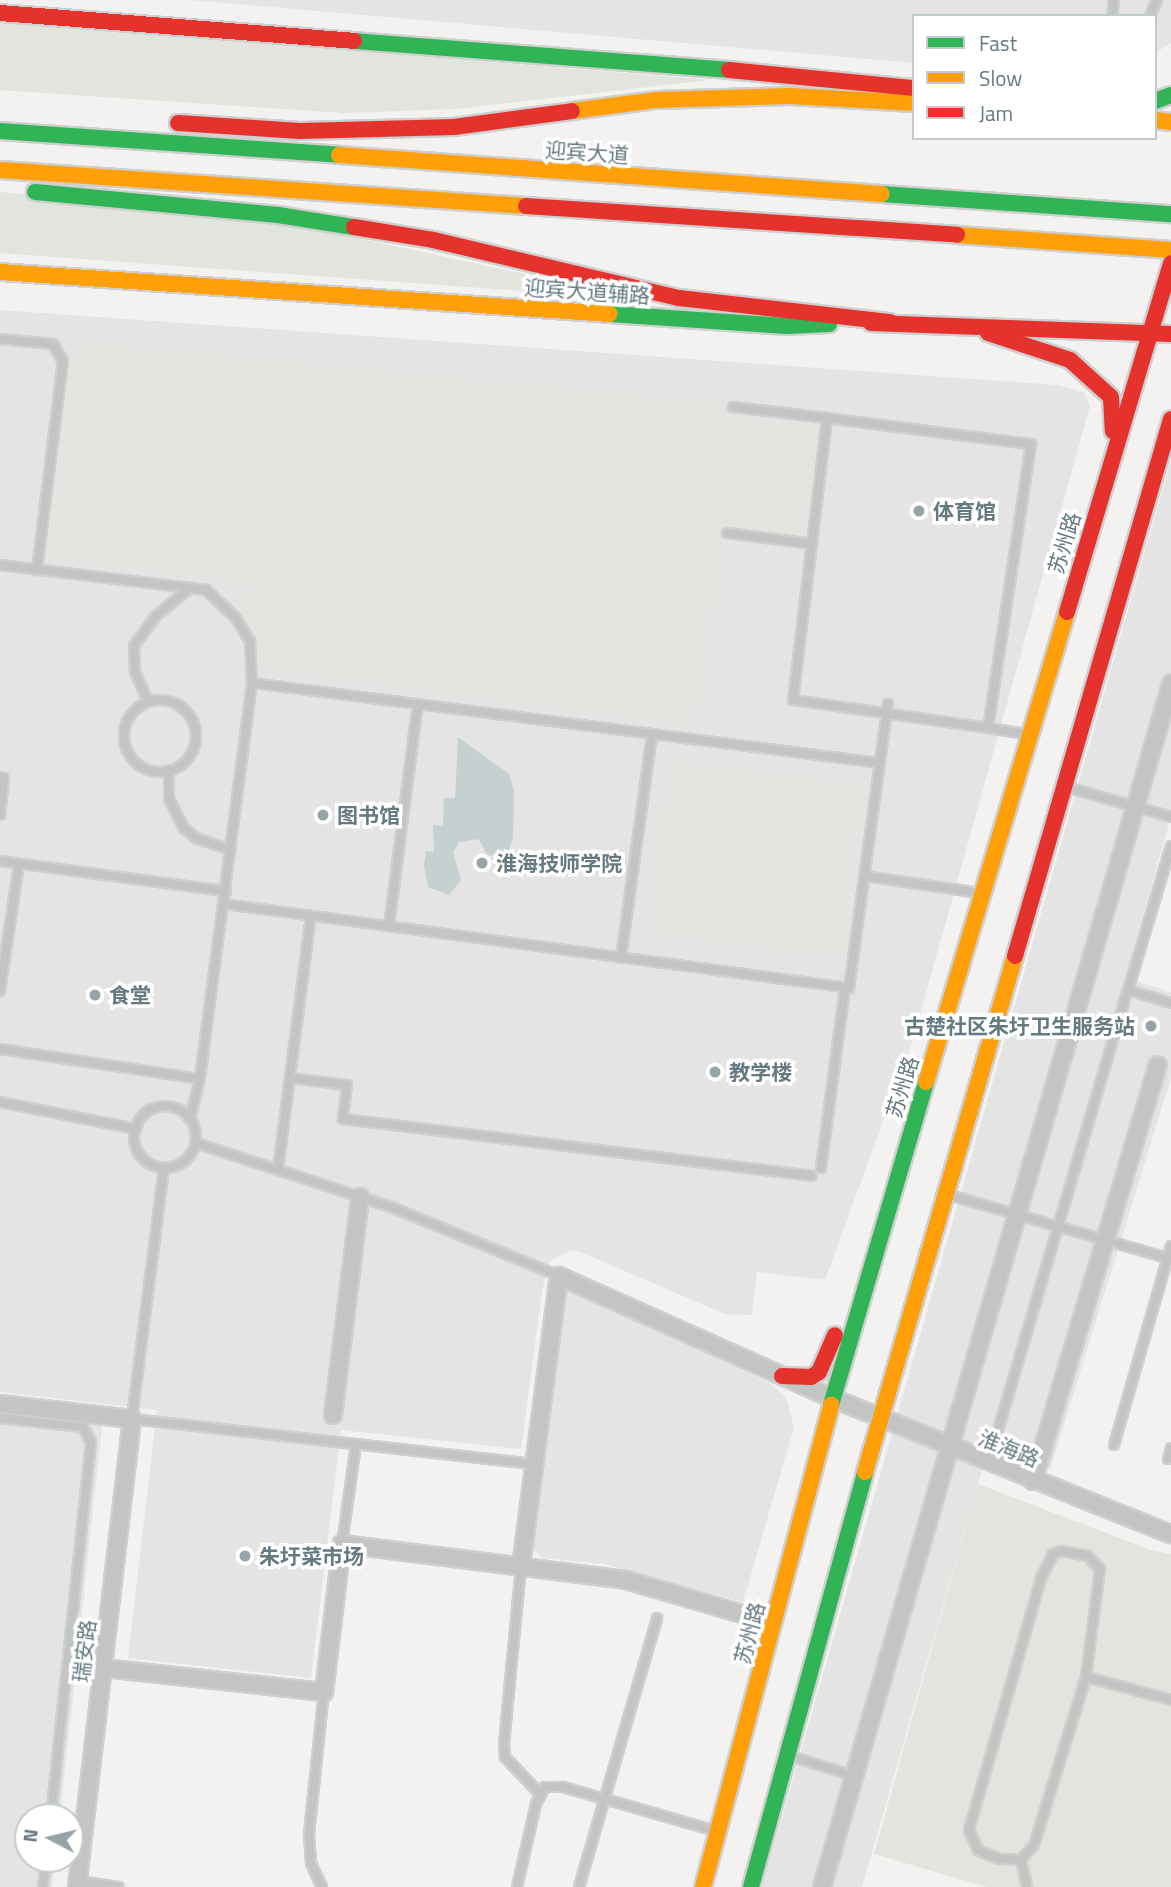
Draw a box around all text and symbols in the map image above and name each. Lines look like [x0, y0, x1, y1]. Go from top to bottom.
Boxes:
legend [912, 14, 1157, 140]
text: Fast [979, 27, 1017, 59]
text: Slow [979, 62, 1022, 94]
text: Jam [979, 97, 1013, 129]
street label: 迎宾大道 [544, 137, 630, 167]
street label: 迎宾大道辅路 [523, 274, 651, 308]
place label: 体育馆 [933, 498, 996, 524]
marker: 体育馆 [911, 503, 927, 519]
street label: 苏州路 [1043, 509, 1085, 577]
place label: 图书馆 [337, 802, 400, 828]
marker: 图书馆 [315, 807, 331, 823]
place label: 淮海技师学院 [496, 850, 622, 876]
marker: 淮海技师学院 [474, 855, 490, 871]
place label: 食堂 [109, 982, 151, 1008]
marker: 食堂 [87, 987, 103, 1003]
place label: 古楚社区朱圩卫生服务站 [904, 1013, 1135, 1039]
marker: 古楚社区朱圩卫生服务站 [1141, 1016, 1161, 1036]
street label: 苏州路 [881, 1053, 923, 1121]
place label: 教学楼 [729, 1059, 792, 1085]
marker: 教学楼 [707, 1064, 723, 1080]
street label: 淮海路 [975, 1425, 1043, 1471]
place label: 朱圩菜市场 [259, 1543, 364, 1569]
marker: 朱圩菜市场 [237, 1548, 253, 1564]
street label: 苏州路 [729, 1599, 769, 1667]
street label: 瑞安路 [68, 1618, 100, 1684]
north arrow [14, 1803, 84, 1873]
text: N [14, 1827, 45, 1844]

